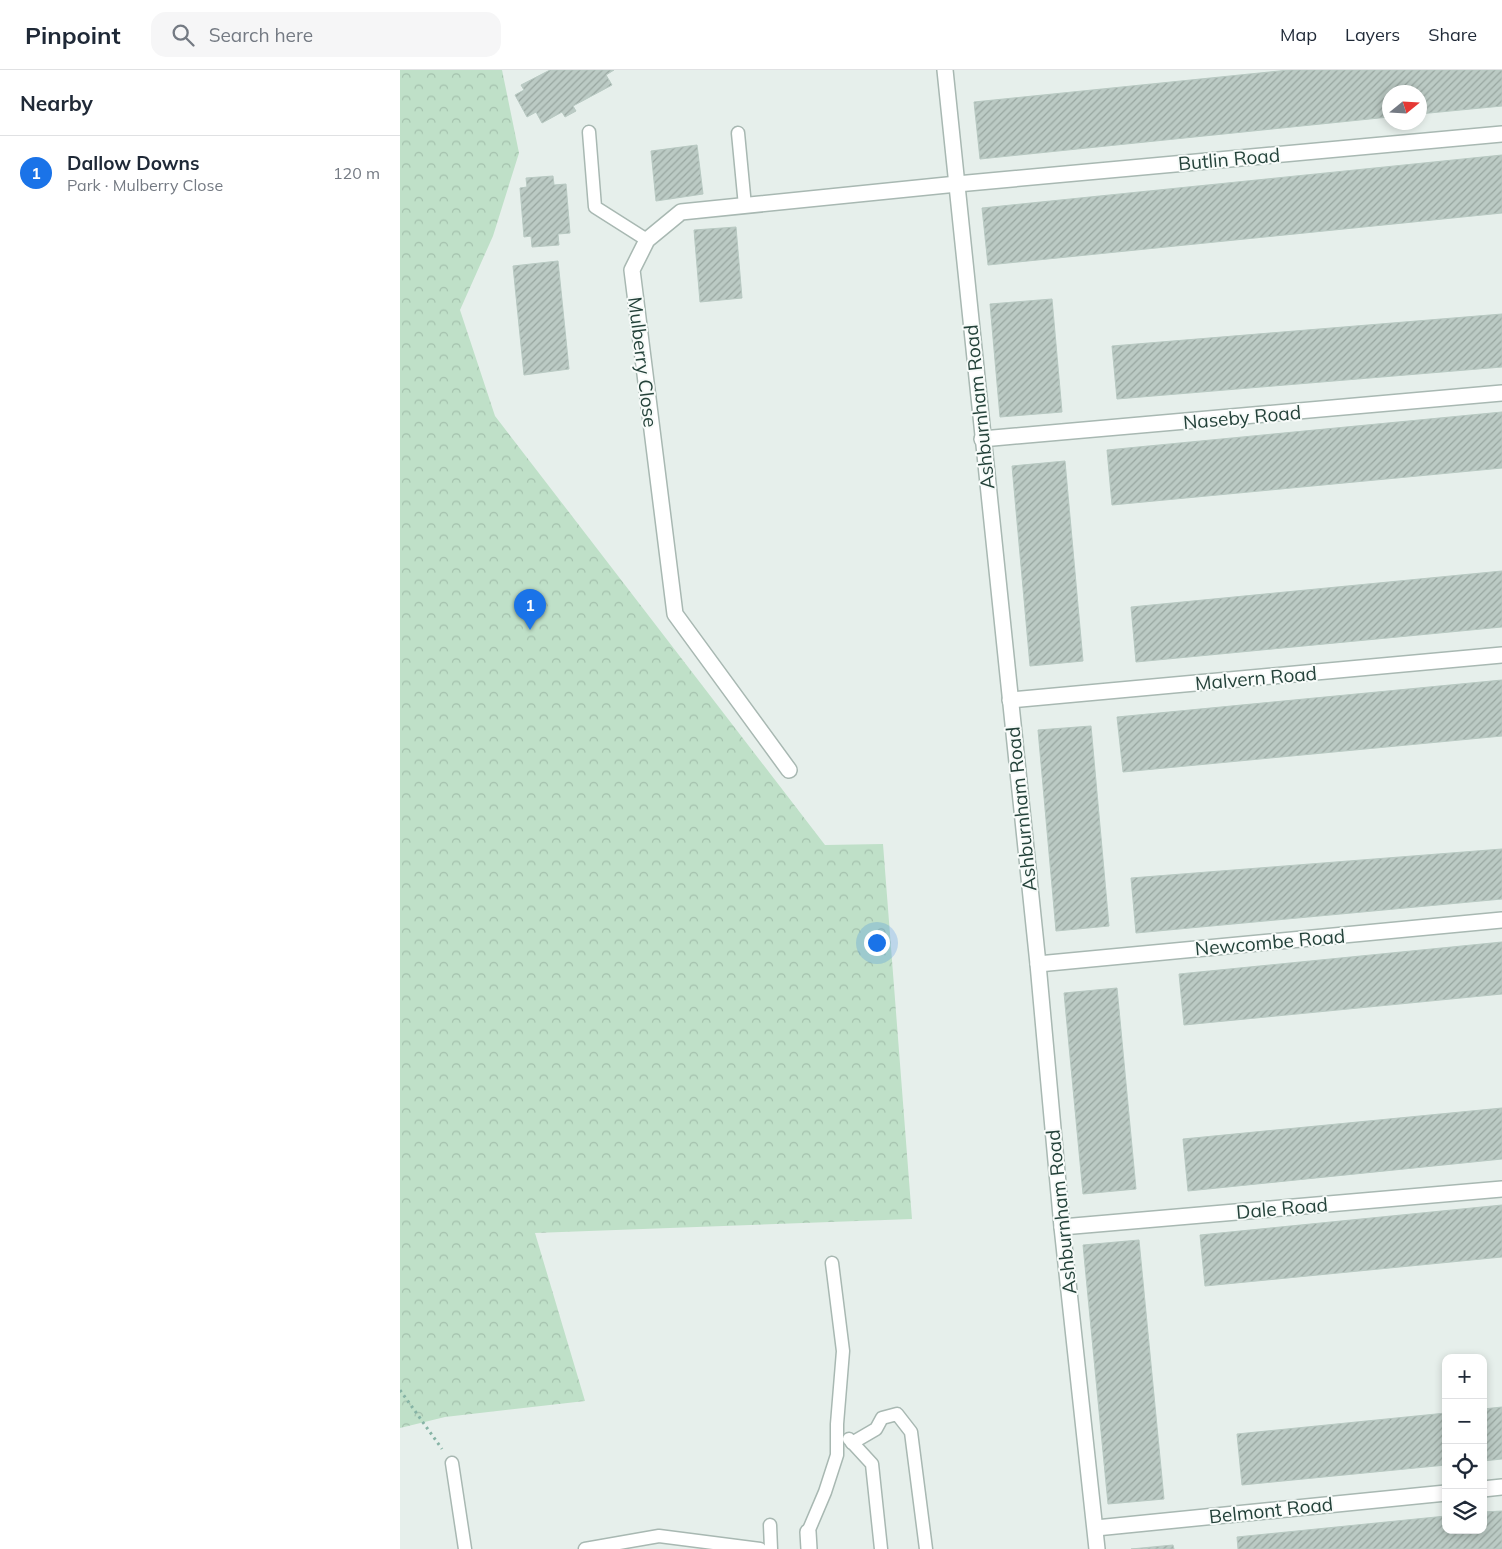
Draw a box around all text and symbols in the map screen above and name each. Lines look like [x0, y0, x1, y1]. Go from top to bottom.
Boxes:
search box [151, 12, 501, 57]
text: Pinpoint [25, 20, 121, 50]
icon: search [169, 21, 197, 49]
text: Search here [209, 23, 313, 47]
text: Map [1280, 23, 1317, 46]
text: Layers [1345, 23, 1400, 46]
text: Share [1428, 23, 1477, 46]
north arrow [1382, 85, 1427, 130]
text: Nearby [20, 90, 93, 116]
street label: Butlin Road [1177, 143, 1281, 175]
text: Dallow Downs [67, 151, 200, 175]
text: 1 [31, 163, 41, 183]
text: 120 m [333, 163, 380, 183]
text: Park · Mulberry Close [67, 175, 223, 195]
street label: Mulberry Close [623, 295, 663, 429]
street label: Ashburnham Road [958, 323, 1000, 491]
street label: Naseby Road [1182, 400, 1302, 434]
pin: 1 [514, 589, 546, 630]
street label: Malvern Road [1194, 661, 1318, 695]
street label: Ashburnham Road [1000, 725, 1042, 893]
street label: Newcombe Road [1194, 923, 1346, 961]
your location [864, 930, 890, 956]
street label: Ashburnham Road [1040, 1128, 1082, 1296]
street label: Dale Road [1235, 1192, 1329, 1224]
map controls [1442, 1354, 1487, 1534]
button: + [1442, 1354, 1487, 1399]
button: − [1442, 1399, 1487, 1444]
button: locate [1442, 1444, 1487, 1489]
button: layers [1442, 1489, 1487, 1534]
street label: Belmont Road [1208, 1492, 1334, 1528]

